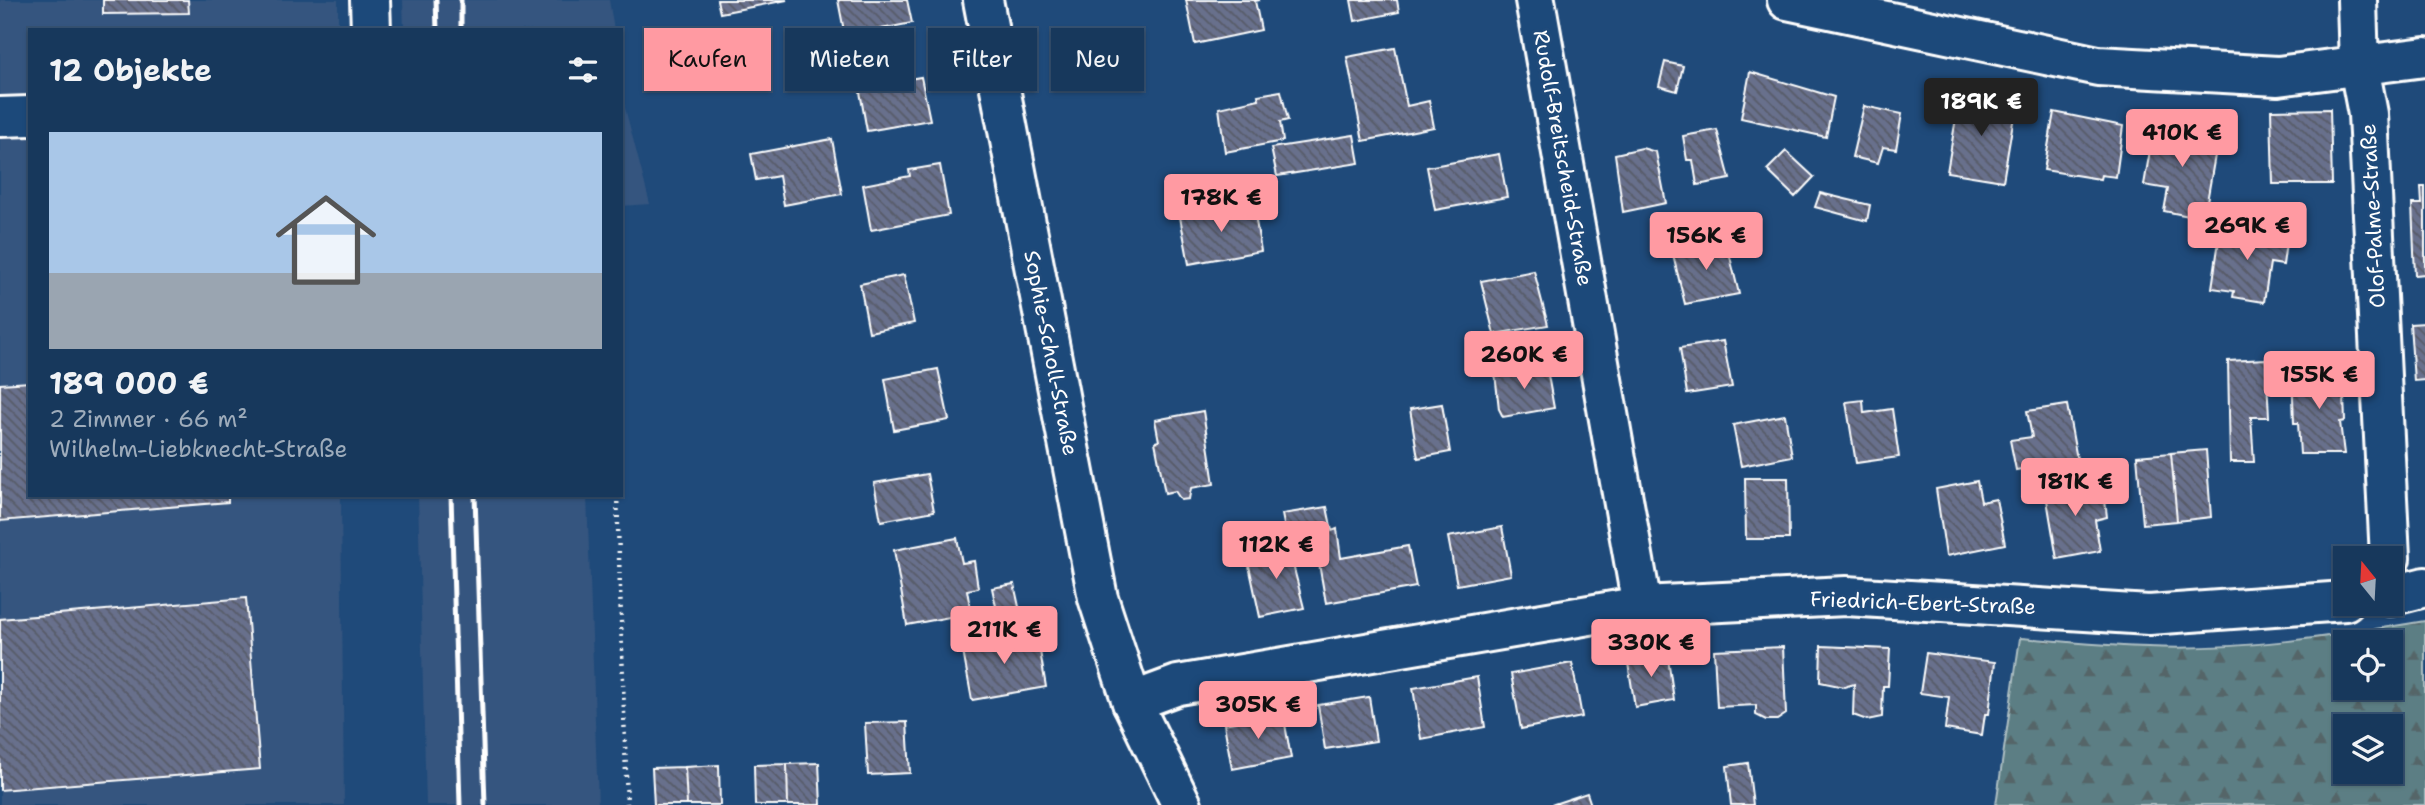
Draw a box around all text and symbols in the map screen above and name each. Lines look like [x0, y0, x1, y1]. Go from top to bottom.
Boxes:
chip: Kaufen [644, 28, 771, 91]
chip: Mieten [785, 28, 914, 91]
chip: Filter [928, 28, 1037, 91]
chip: Neu [1051, 28, 1144, 91]
street label: Rudolf-Breitscheid-Straße [1527, 28, 1599, 288]
text: 12 Objekte [49, 50, 212, 91]
icon: filters [564, 51, 602, 89]
pin: 189K € [1924, 78, 2038, 138]
text: 189K € [1940, 86, 2022, 116]
pin: 410K € [2125, 110, 2239, 169]
text: 410K € [2142, 117, 2222, 147]
street label: Olof-Palme-Straße [2354, 123, 2392, 309]
pin: 178K € [1164, 174, 1278, 234]
icon: home [263, 177, 389, 303]
text: 178K € [1180, 182, 1262, 212]
pin: 269K € [2190, 202, 2304, 262]
text: 269K € [2204, 210, 2290, 240]
pin: 156K € [1649, 212, 1763, 272]
text: 156K € [1666, 220, 1746, 250]
street label: Sophie-Scholl-Straße [1017, 248, 1085, 458]
pin: 260K € [1467, 332, 1581, 391]
text: 260K € [1480, 339, 1568, 369]
pin: 155K € [2262, 352, 2376, 411]
text: 155K € [2280, 359, 2358, 389]
text: 189 000 € [49, 363, 209, 404]
text: 2 Zimmer · 66 m² [49, 404, 248, 434]
text: Wilhelm-Liebknecht-Straße [49, 434, 347, 464]
pin: 181K € [2018, 458, 2132, 518]
text: 181K € [2037, 466, 2113, 496]
pin: 112K € [1219, 522, 1333, 581]
text: 112K € [1238, 529, 1314, 559]
north arrow [2333, 546, 2403, 616]
map controls [2333, 546, 2403, 784]
street label: Friedrich-Ebert-Straße [1810, 585, 2036, 621]
pin: 211K € [947, 606, 1061, 666]
text: 211K € [966, 614, 1042, 644]
pin: 330K € [1594, 620, 1708, 679]
text: 330K € [1607, 627, 1695, 657]
button: locate [2333, 630, 2403, 700]
pin: 305K € [1201, 682, 1315, 741]
text: 305K € [1215, 689, 1301, 719]
button: layers [2333, 714, 2403, 784]

